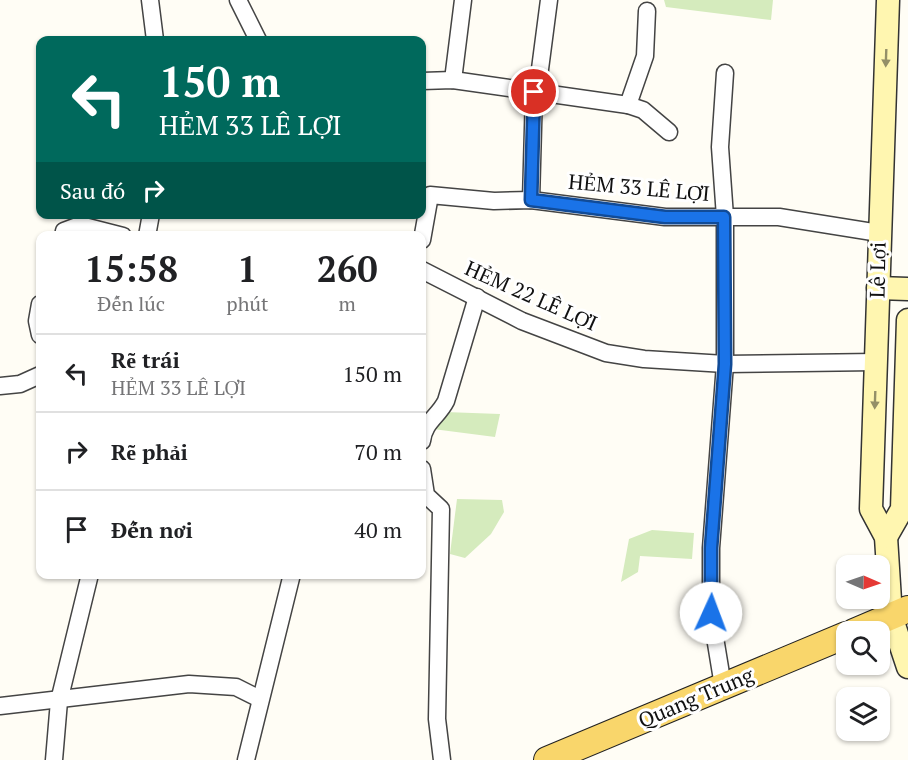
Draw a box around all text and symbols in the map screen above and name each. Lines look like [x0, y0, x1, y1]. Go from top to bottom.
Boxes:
one-way arrow [881, 49, 890, 68]
text: 150 m [159, 53, 280, 109]
icon: left [60, 60, 138, 138]
pin [508, 66, 559, 117]
icon: arrive [517, 75, 550, 108]
text: HẺM 33 LÊ LỢI [159, 107, 341, 143]
street label: HẺM 33 LÊ LỢI [567, 167, 711, 207]
icon: right [137, 174, 170, 207]
text: Sau đó [60, 176, 125, 205]
street label: Lê Lợi [863, 242, 891, 298]
text: 15:58 [84, 245, 178, 292]
text: 1 [237, 245, 258, 292]
text: 260 [317, 245, 378, 292]
street label: HẺM 22 LÊ LỢI [461, 253, 602, 337]
text: Đến lúc [97, 290, 165, 317]
text: phút [226, 290, 268, 317]
text: m [339, 290, 356, 317]
text: Rẽ trái [111, 345, 180, 374]
icon: left [60, 357, 93, 390]
text: 150 m [342, 359, 402, 388]
text: HẺM 33 LÊ LỢI [111, 374, 246, 401]
one-way arrow [870, 391, 880, 410]
icon: right [60, 435, 93, 468]
text: Rẽ phải [111, 437, 188, 466]
text: 70 m [354, 437, 402, 466]
icon: arrive [60, 513, 93, 546]
text: Đến nơi [111, 515, 193, 544]
text: 40 m [354, 515, 402, 544]
north arrow [836, 555, 890, 609]
map controls [836, 555, 890, 741]
position arrow [679, 581, 743, 645]
button: search [836, 621, 890, 675]
street label: Quang Trung [634, 660, 758, 734]
button: layers [836, 687, 890, 741]

